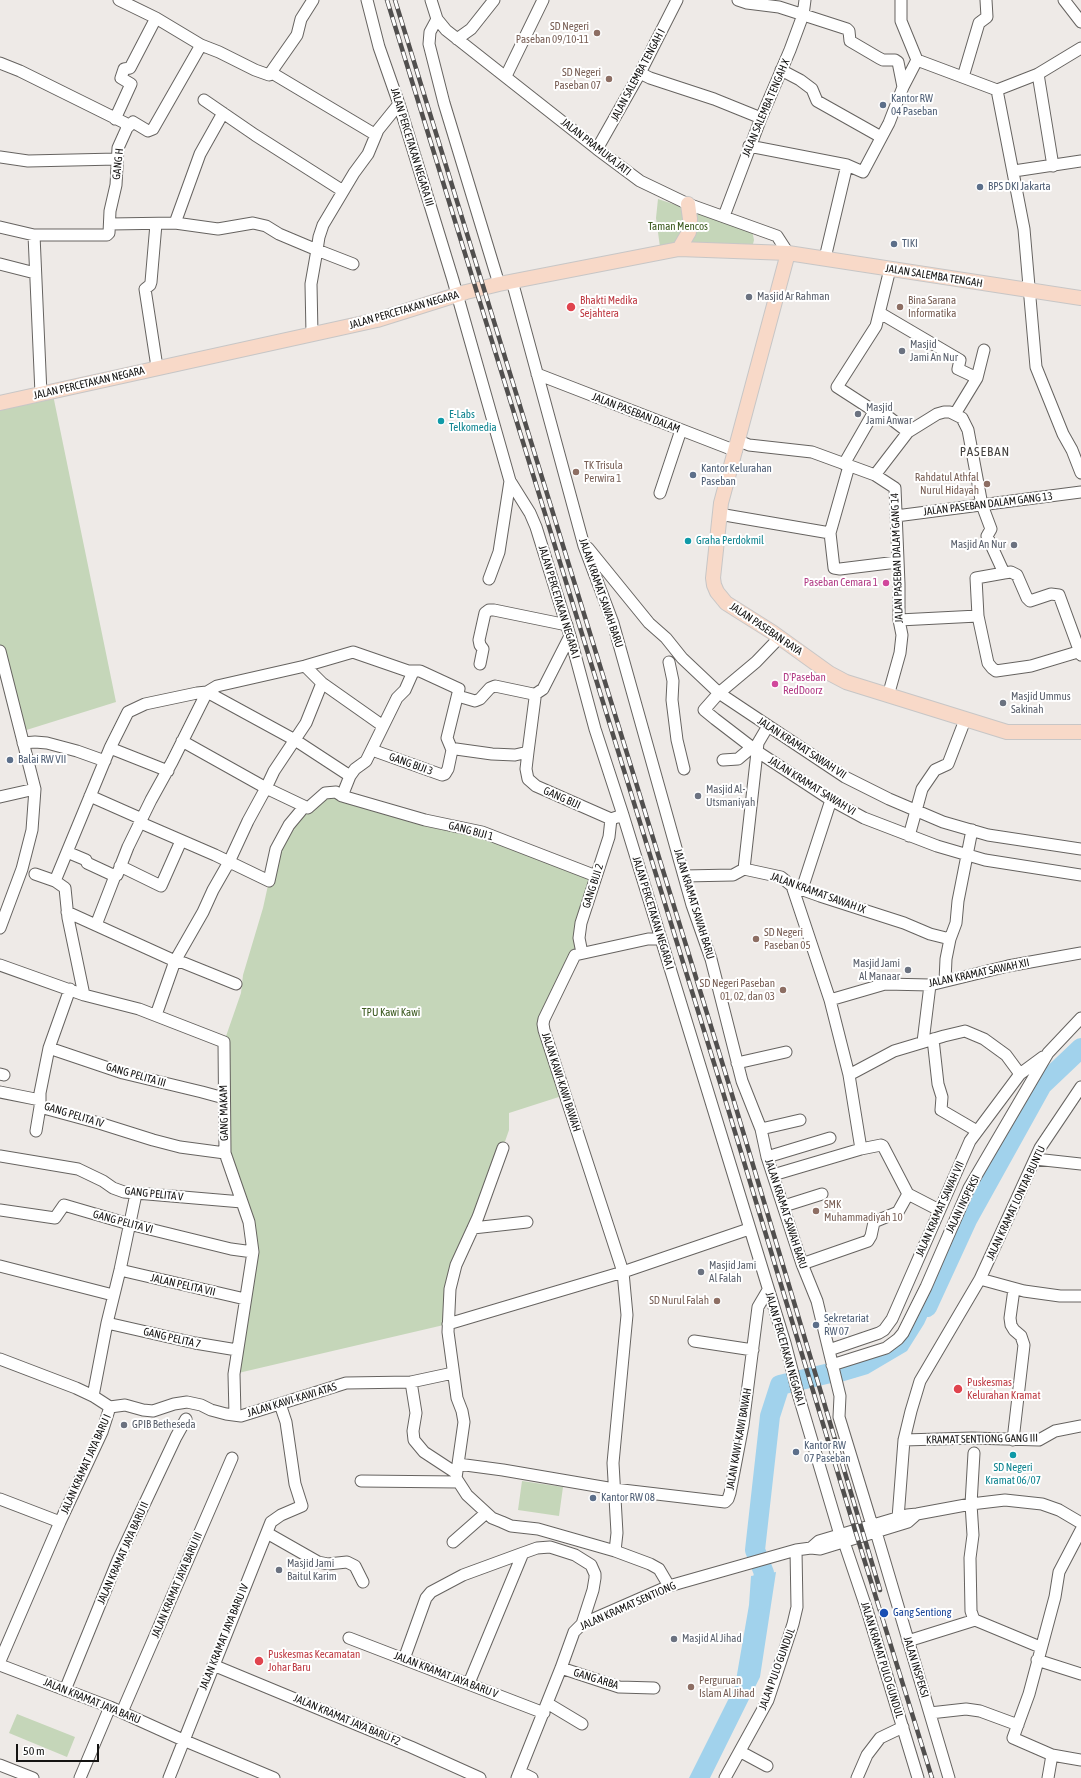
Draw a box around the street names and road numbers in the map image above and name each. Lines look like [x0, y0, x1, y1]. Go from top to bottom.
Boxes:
street label: JALAN SALEMBA TENGAH I [608, 26, 668, 124]
street label: JALAN SALEMBA TENGAH X [739, 57, 793, 159]
street label: JALAN PERCETAKAN NEGARA III [388, 86, 436, 208]
street label: JALAN PRAMUKA JATI [558, 116, 634, 178]
street label: GANG H [110, 148, 126, 180]
street label: JALAN SALEMBA TENGAH [884, 262, 984, 290]
street label: JALAN PERCETAKAN NEGARA [348, 288, 460, 332]
street label: JALAN PERCETAKAN NEGARA [32, 364, 146, 402]
street label: JALAN PASEBAN DALAM [590, 390, 682, 436]
street label: JALAN PASEBAN DALAM GANG 13 [923, 490, 1053, 518]
street label: JALAN PASEBAN DALAM GANG 14 [888, 493, 906, 623]
street label: JALAN KRAMAT SAWAH BARU [576, 537, 626, 649]
street label: JALAN PERCETAKAN NEGARA I [535, 544, 583, 660]
street label: JALAN PASEBAN RAYA [727, 600, 805, 658]
street label: JALAN KRAMAT SAWAH VII [755, 714, 849, 782]
street label: GANG BIJI 3 [387, 750, 435, 778]
street label: JALAN KRAMAT SAWAH VI [766, 754, 858, 818]
street label: GANG BIJI [541, 784, 583, 812]
street label: GANG BIJI 1 [447, 819, 495, 843]
street label: JALAN KRAMAT SAWAH BARU [671, 847, 717, 961]
street label: JALAN PERCETAKAN NEGARA I [629, 855, 677, 971]
street label: GANG BIJI 2 [580, 862, 606, 910]
street label: JALAN KRAMAT SAWAH IX [769, 870, 867, 916]
street label: JALAN KRAMAT SAWAH XII [927, 956, 1031, 990]
street label: JALAN KAWI-KAWI BAWAH [539, 1031, 583, 1133]
street label: GANG PELITA III [104, 1060, 168, 1090]
street label: GANG MAKAM [217, 1085, 231, 1141]
street label: GANG PELITA IV [43, 1100, 105, 1130]
street label: JALAN KRAMAT LONTAR BUNTU [984, 1144, 1048, 1262]
street label: JALAN KRAMAT SAWAH BARU [762, 1157, 810, 1271]
street label: JALAN KRAMAT SAWAH VII [913, 1159, 967, 1259]
street label: JALAN INSPEKSI [943, 1173, 983, 1235]
street label: GANG PELITA V [124, 1184, 184, 1204]
street label: GANG PELITA VI [92, 1208, 154, 1236]
street label: JALAN PELITA VII [149, 1271, 217, 1299]
street label: JALAN PERCETAKAN NEGARA I [762, 1291, 808, 1407]
street label: GANG PELITA 7 [142, 1325, 202, 1351]
street label: JALAN KAWI-KAWI ATAS [246, 1380, 338, 1420]
street label: JALAN KAWI-KAWI BAWAH [724, 1387, 754, 1491]
street label: JALAN KRAMAT JAYA BARU I [58, 1412, 114, 1516]
street label: KRAMAT SENTIONG GANG III [926, 1431, 1038, 1447]
street label: JALAN KRAMAT JAYA BARU II [94, 1500, 152, 1606]
street label: JALAN KRAMAT JAYA BARU III [149, 1530, 205, 1640]
street label: JALAN KRAMAT SENTIONG [578, 1579, 678, 1633]
street label: JALAN KRAMAT JAYA BARU IV [197, 1582, 251, 1692]
street label: JALAN KRAMAT PULO GUNDUL [858, 1600, 906, 1720]
street label: JALAN PULO GUNDUL [756, 1626, 798, 1712]
street label: JALAN INSPEKSI [900, 1635, 932, 1699]
street label: JALAN KRAMAT JAYA BARU V [392, 1649, 500, 1701]
street label: GANG ARBA [572, 1666, 620, 1692]
street label: JALAN KRAMAT JAYA BARU [41, 1675, 143, 1727]
street label: JALAN KRAMAT JAYA BARU F2 [292, 1691, 402, 1749]

